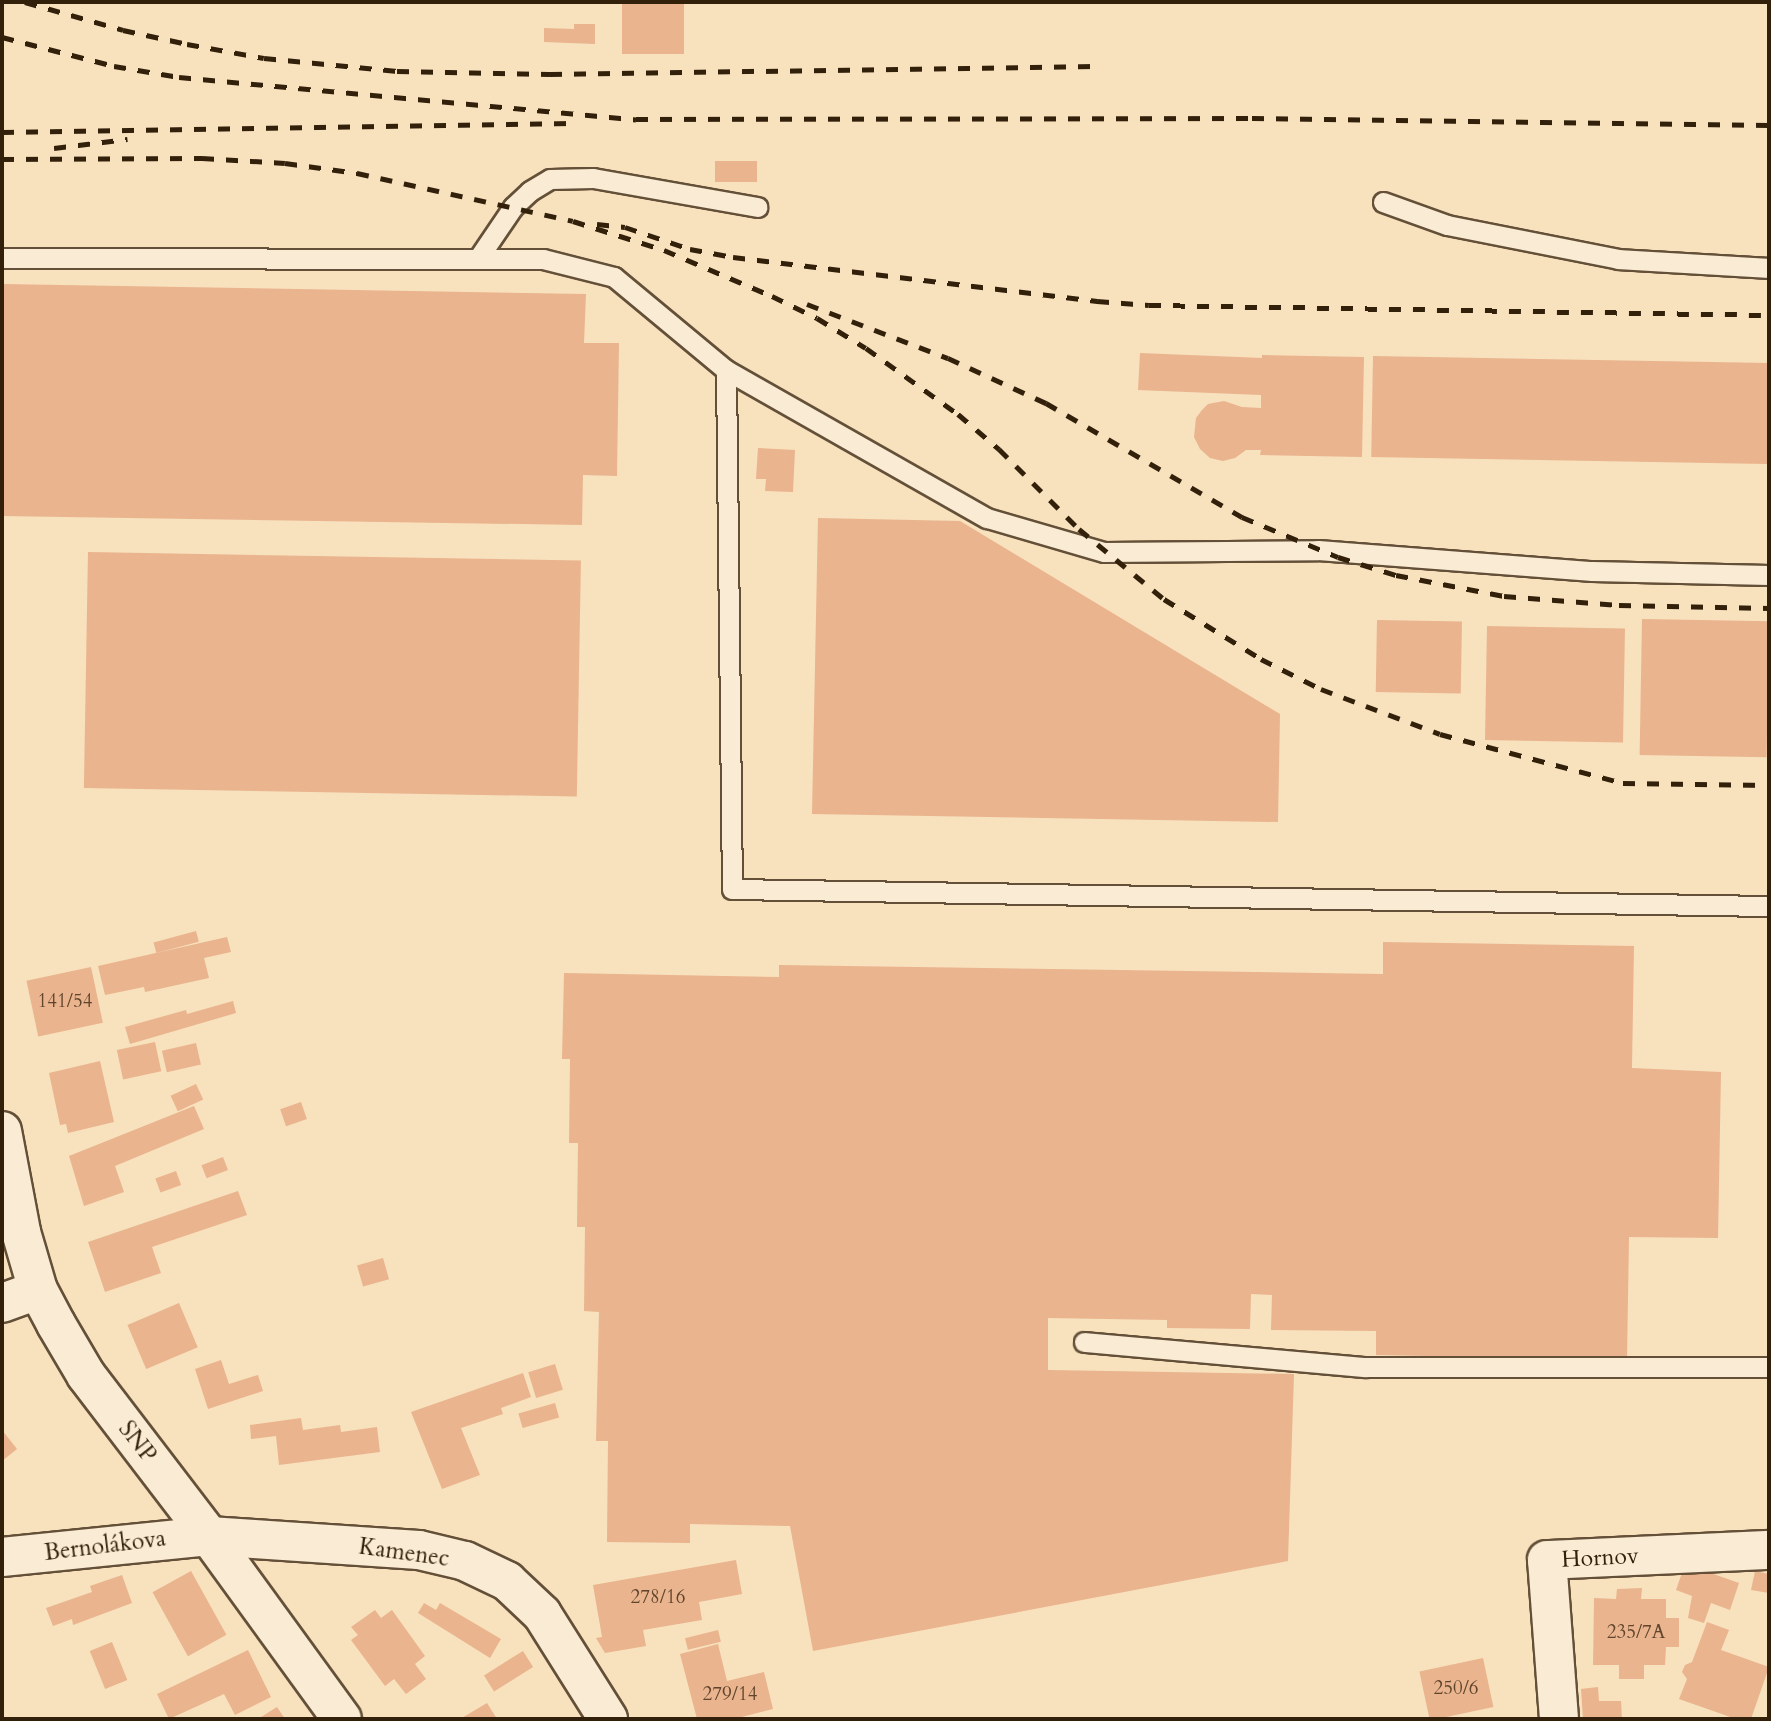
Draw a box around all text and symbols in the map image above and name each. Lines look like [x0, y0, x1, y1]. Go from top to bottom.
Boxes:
house number: 141/54 [38, 991, 92, 1013]
street label: SNP [112, 1416, 162, 1468]
street label: Bernolákova [43, 1525, 167, 1567]
street label: Kamenec [357, 1533, 451, 1573]
street label: Hornov [1561, 1542, 1639, 1574]
house number: 278/16 [631, 1587, 685, 1609]
house number: 235/7A [1607, 1622, 1665, 1644]
house number: 250/6 [1433, 1678, 1479, 1700]
house number: 279/14 [703, 1684, 757, 1706]

